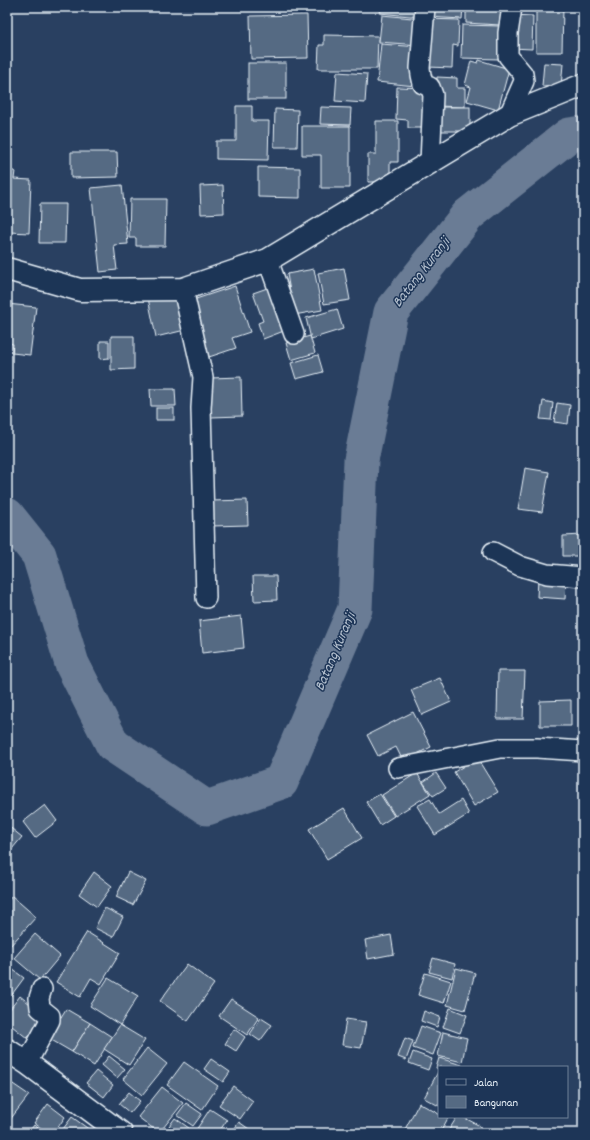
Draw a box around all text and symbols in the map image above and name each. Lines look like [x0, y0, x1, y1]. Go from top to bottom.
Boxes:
water label: Batang Kuranji [388, 232, 458, 313]
water label: Batang Kuranji [310, 607, 363, 695]
legend [438, 1066, 568, 1118]
text: Jalan [474, 1075, 498, 1092]
text: Bangunan [474, 1095, 518, 1112]

